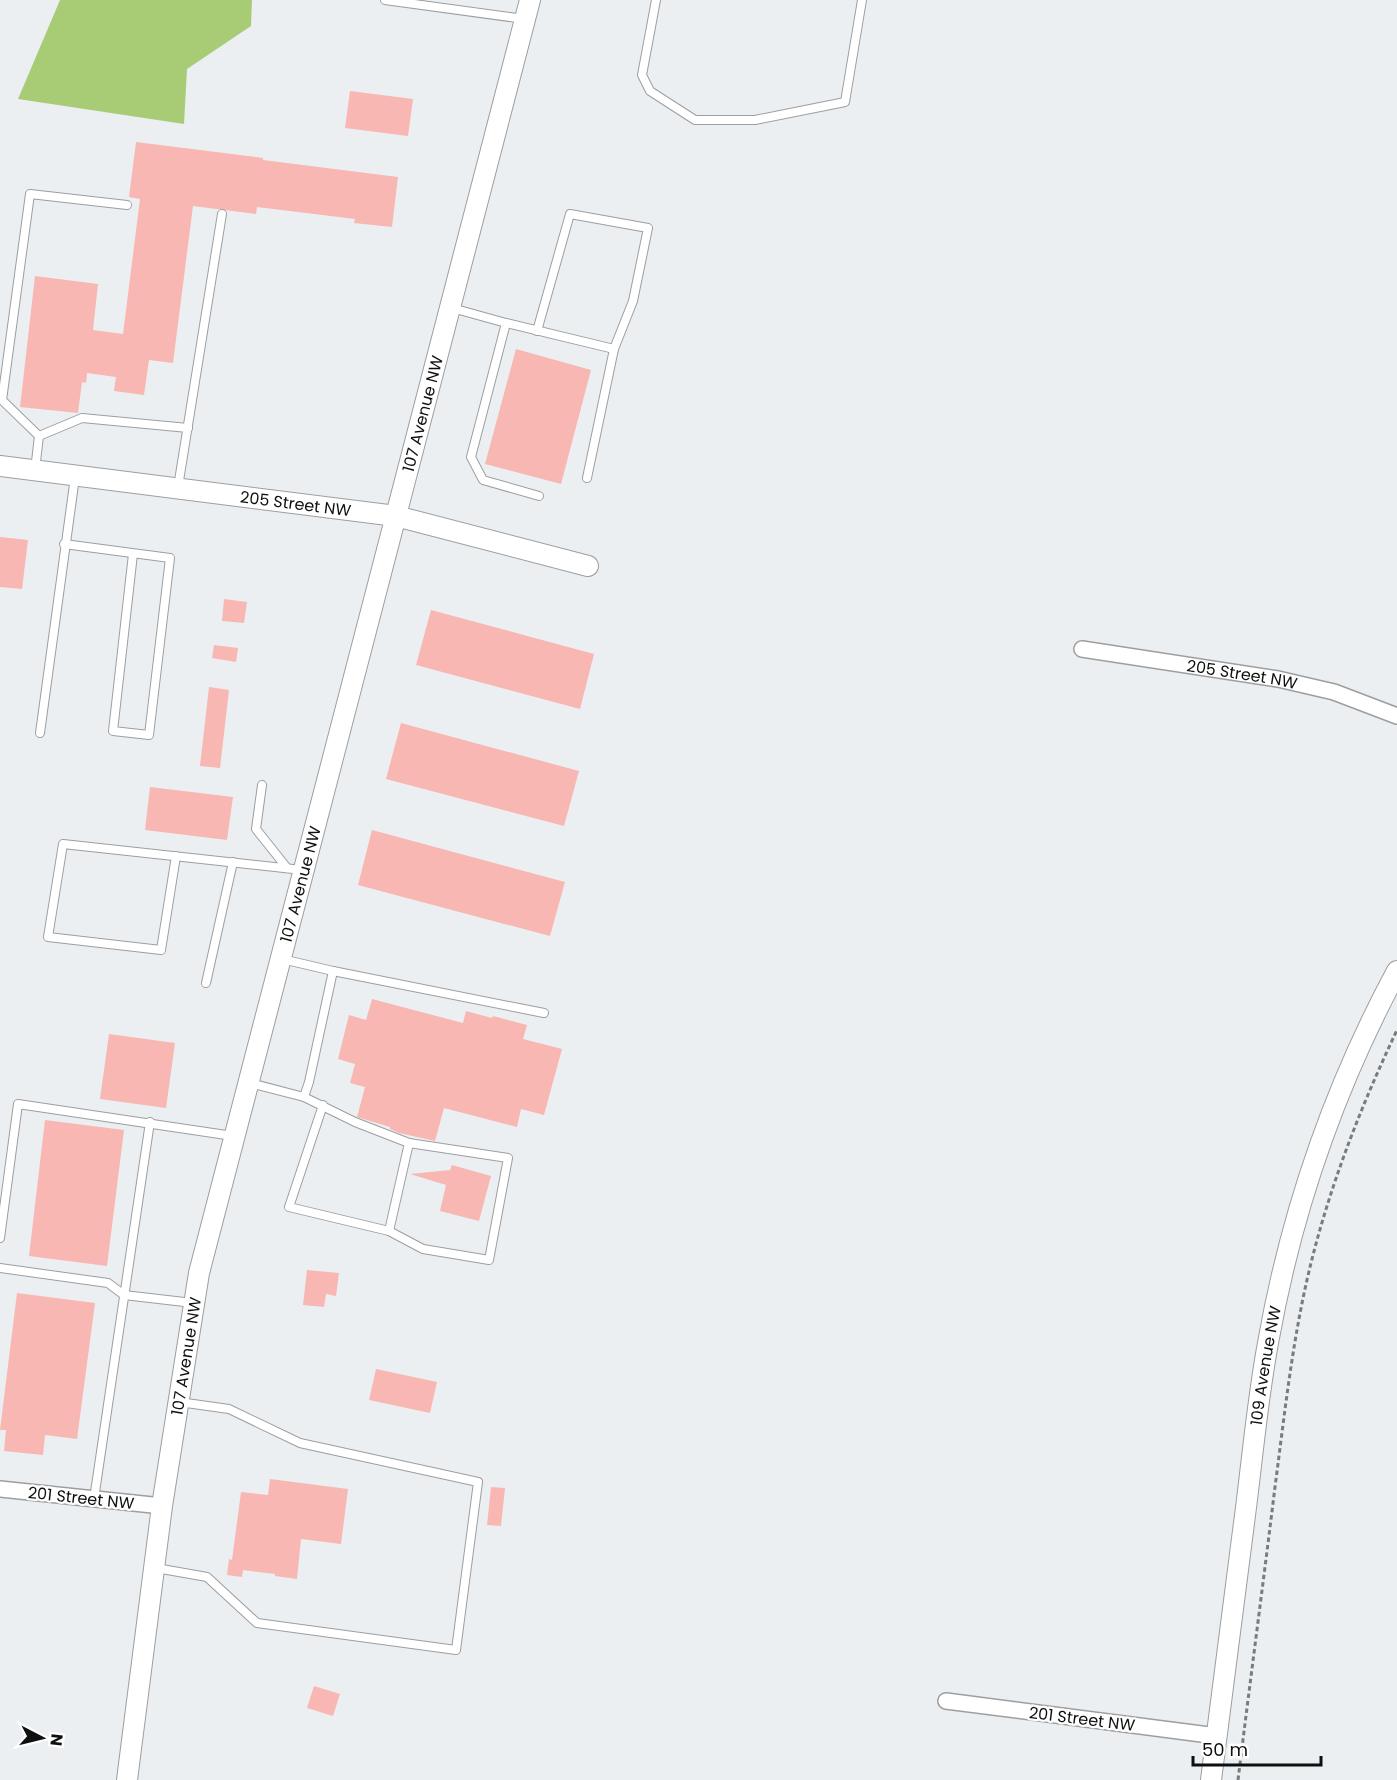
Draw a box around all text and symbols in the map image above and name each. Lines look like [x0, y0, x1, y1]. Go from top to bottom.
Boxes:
street label: 107 Avenue NW [396, 353, 449, 474]
street label: 205 Street NW [239, 485, 353, 522]
street label: 205 Street NW [1185, 654, 1300, 695]
street label: 107 Avenue NW [274, 823, 326, 945]
street label: 107 Avenue NW [165, 1295, 207, 1417]
street label: 109 Avenue NW [1244, 1303, 1286, 1427]
street label: 201 Street NW [27, 1481, 136, 1515]
street label: 201 Street NW [1028, 1701, 1137, 1737]
north arrow [12, 1708, 72, 1768]
scale bar [1193, 1729, 1320, 1767]
text: N [44, 1732, 69, 1747]
text: 50 m [1202, 1737, 1248, 1762]

